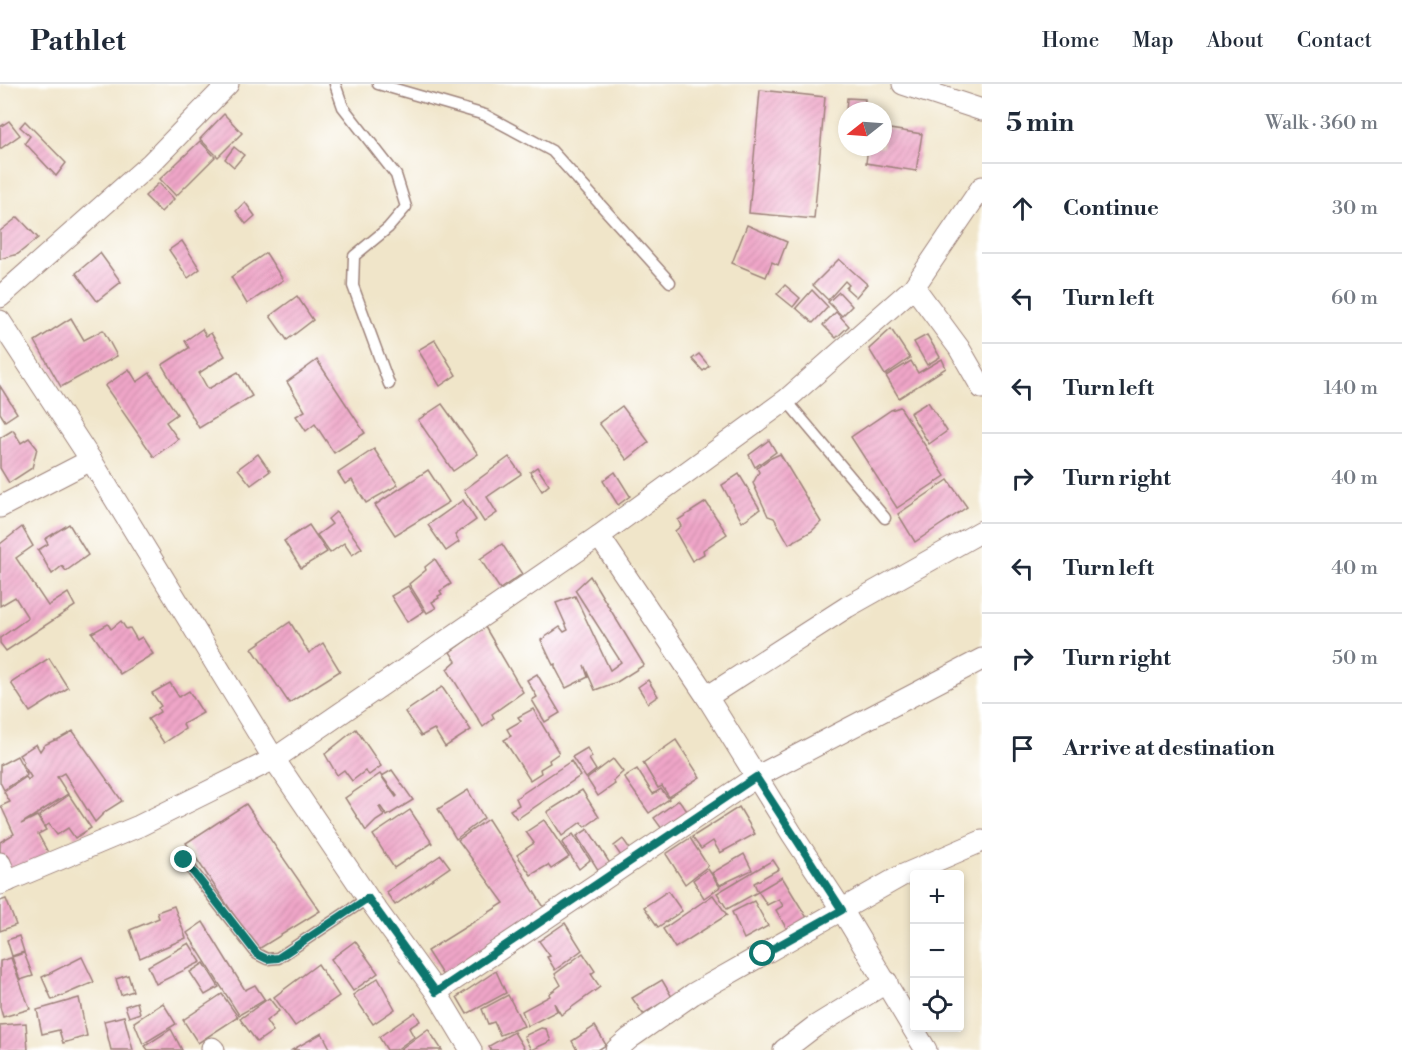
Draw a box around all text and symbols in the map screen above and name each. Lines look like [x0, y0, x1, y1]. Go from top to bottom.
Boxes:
text: Pathlet [30, 24, 126, 59]
text: Home [1042, 28, 1099, 54]
text: Map [1132, 28, 1174, 54]
text: About [1207, 28, 1264, 54]
text: Contact [1297, 28, 1372, 54]
north arrow [838, 102, 892, 156]
text: 5 min [1006, 107, 1074, 139]
text: Walk · 360 m [1265, 111, 1378, 136]
icon: ahead [1006, 192, 1039, 225]
text: Continue [1063, 195, 1159, 222]
text: 30 m [1332, 196, 1378, 221]
icon: left [1006, 282, 1039, 315]
text: Turn left [1063, 285, 1154, 312]
text: 60 m [1331, 286, 1378, 311]
icon: left [1006, 372, 1039, 405]
text: Turn left [1063, 375, 1154, 402]
text: 140 m [1323, 376, 1378, 401]
icon: right [1006, 462, 1039, 495]
text: Turn right [1063, 465, 1171, 492]
text: 40 m [1331, 466, 1378, 491]
icon: left [1006, 552, 1039, 585]
text: Turn left [1063, 555, 1154, 582]
text: 40 m [1331, 556, 1378, 581]
icon: right [1006, 642, 1039, 675]
text: Turn right [1063, 645, 1171, 672]
text: 50 m [1332, 646, 1378, 671]
icon: arrive [1006, 732, 1039, 765]
text: Arrive at destination [1063, 735, 1275, 762]
route end [170, 846, 196, 872]
map controls [910, 870, 964, 1032]
button: + [910, 870, 964, 924]
button: − [910, 924, 964, 978]
route start [749, 940, 775, 966]
button: locate [910, 978, 964, 1032]

